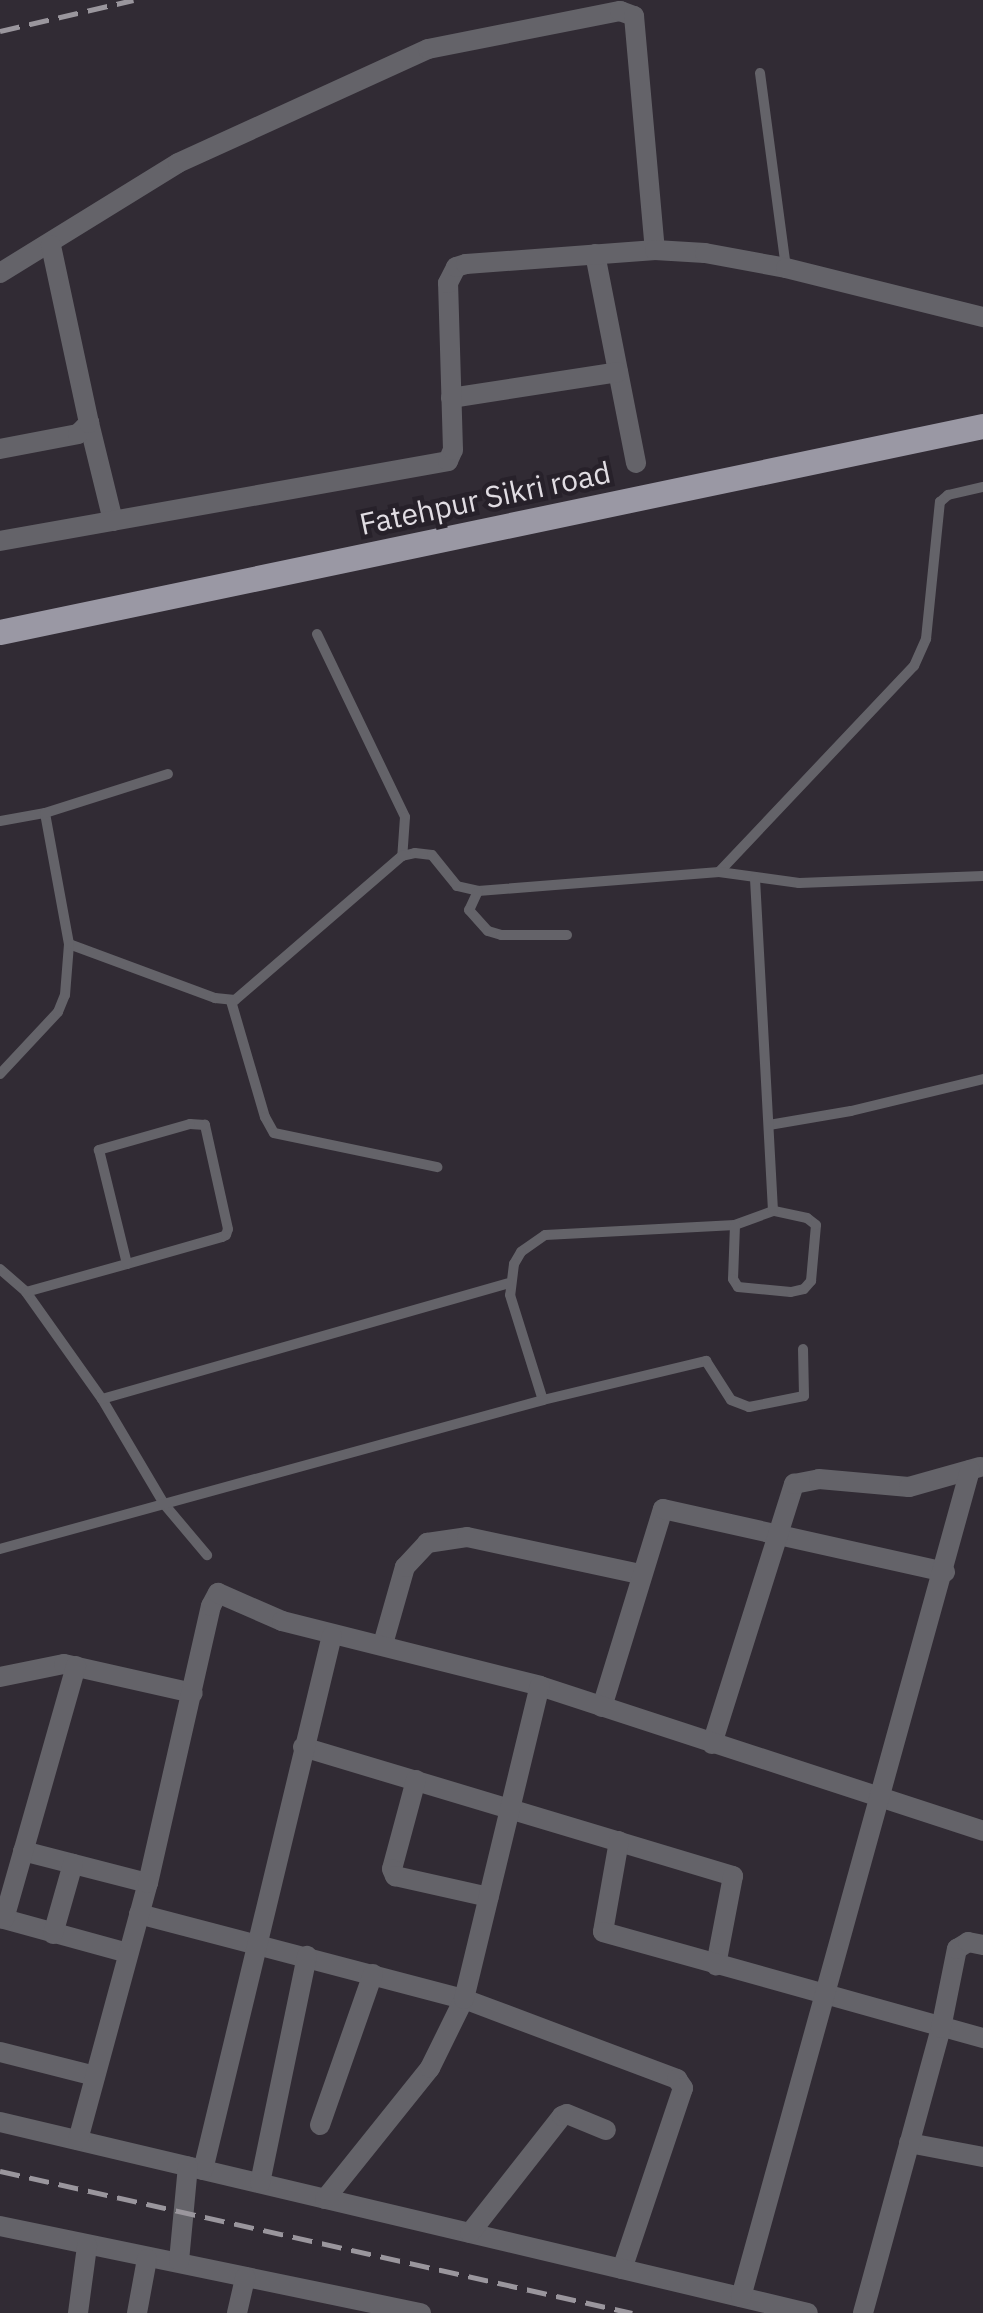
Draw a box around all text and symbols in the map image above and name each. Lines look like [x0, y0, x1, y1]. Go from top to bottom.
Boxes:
street label: Fatehpur Sikri road [356, 454, 614, 542]

